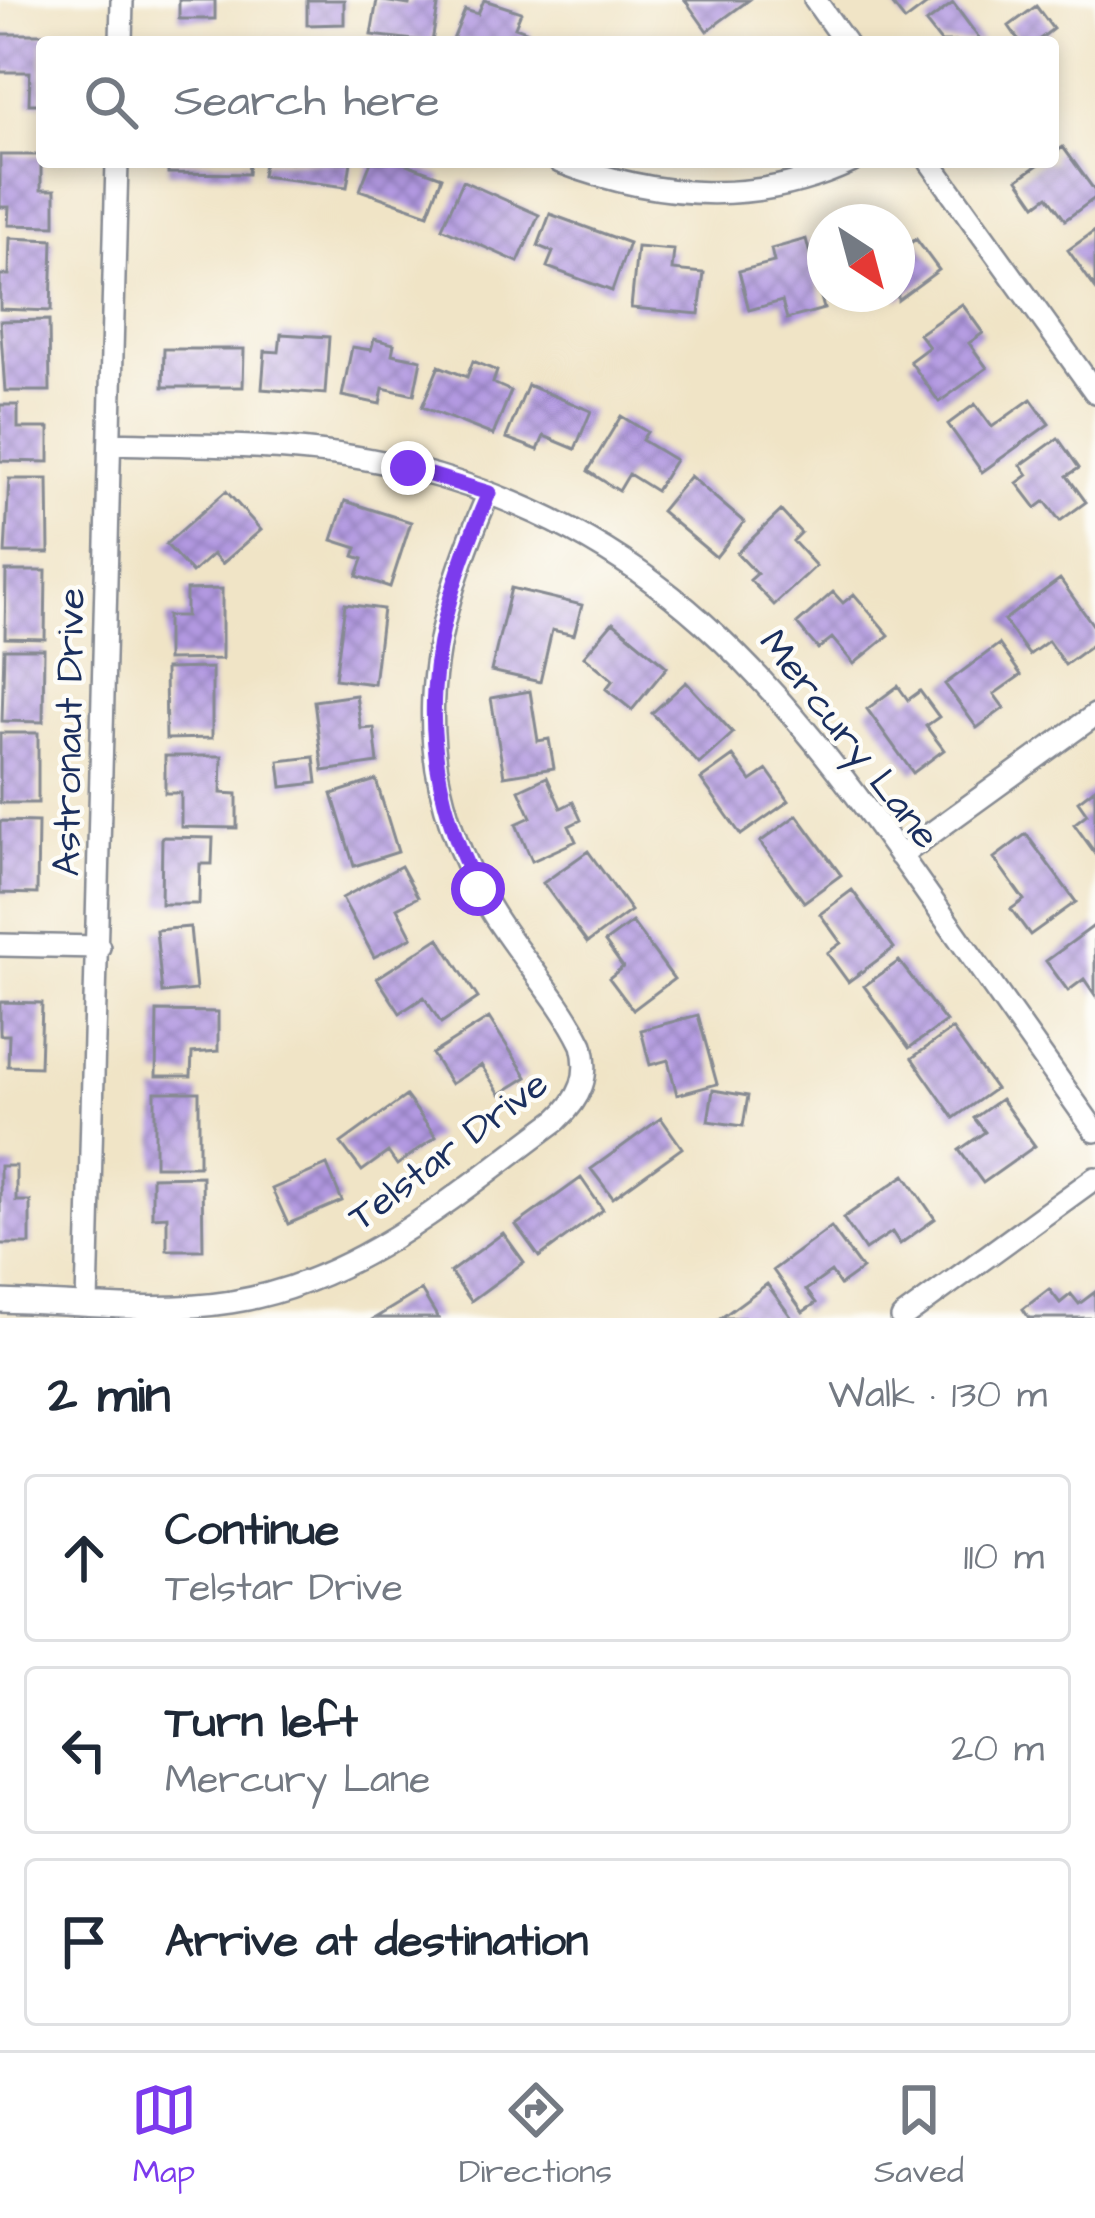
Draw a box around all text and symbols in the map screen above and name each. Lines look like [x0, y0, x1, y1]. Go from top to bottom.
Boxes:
search box [36, 36, 1059, 168]
icon: search [78, 69, 144, 135]
text: Search here [174, 71, 440, 133]
north arrow [807, 204, 915, 312]
route end [381, 441, 435, 495]
street label: Astronaut Drive [40, 587, 100, 877]
street label: Mercury Lane [745, 619, 952, 862]
route start [451, 862, 505, 916]
street label: Telstar Drive [338, 1058, 560, 1245]
text: 2 min [48, 1361, 171, 1432]
text: Walk · 130 m [828, 1369, 1047, 1423]
text: Continue [165, 1500, 339, 1562]
icon: ahead [51, 1525, 117, 1591]
text: 110 m [963, 1531, 1044, 1585]
text: Telstar Drive [165, 1562, 403, 1616]
text: Turn left [165, 1692, 358, 1754]
icon: left [51, 1717, 117, 1783]
text: 20 m [951, 1723, 1044, 1777]
text: Mercury Lane [165, 1754, 430, 1808]
icon: arrive [51, 1909, 117, 1975]
text: Arrive at destination [165, 1911, 588, 1973]
tab: Map [131, 2077, 197, 2195]
tab: Directions [459, 2077, 612, 2195]
tab: Saved [874, 2077, 964, 2195]

